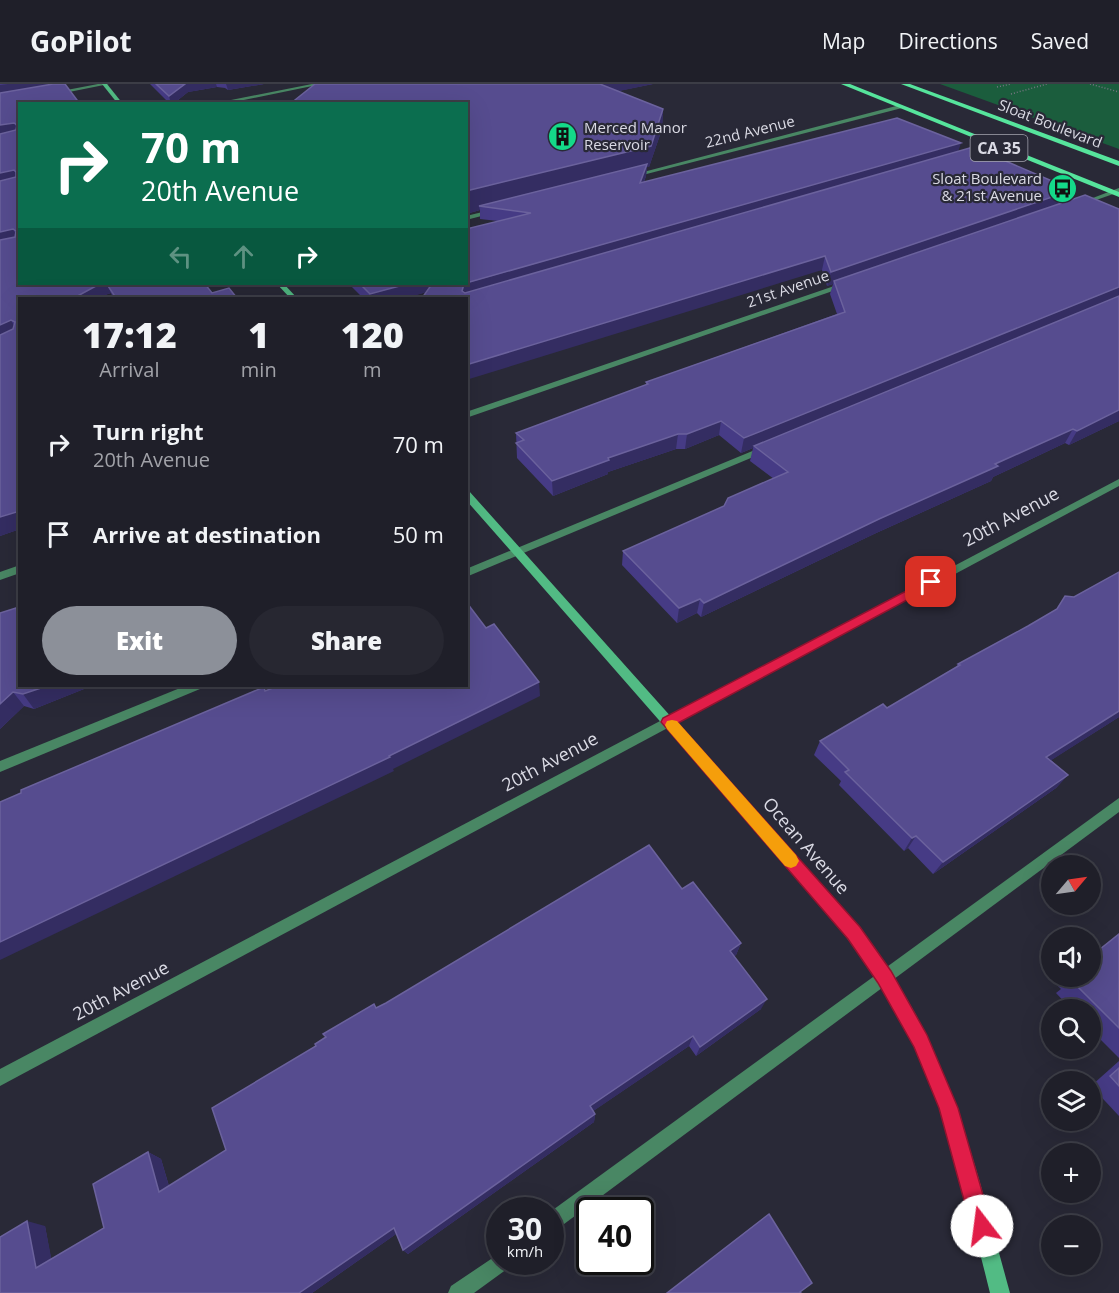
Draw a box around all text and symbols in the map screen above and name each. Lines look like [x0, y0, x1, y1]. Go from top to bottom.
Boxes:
text: GoPilot [30, 22, 132, 60]
text: Map [822, 27, 865, 55]
text: Directions [898, 27, 998, 55]
text: Saved [1031, 27, 1089, 55]
street label: Sloat Boulevard [995, 94, 1105, 152]
street label: 22nd Avenue [703, 110, 797, 152]
place label: Merced Manor Reservoir [584, 117, 687, 154]
text: 70 m [141, 118, 241, 175]
building icon: Merced Manor Reservoir [547, 121, 579, 153]
icon: right [42, 126, 120, 204]
road number: CA 35 [970, 135, 1028, 161]
place label: Sloat Boulevard & 21st Avenue [932, 168, 1042, 205]
text: 20th Avenue [141, 172, 299, 209]
bus stop icon: Sloat Boulevard & 21st Avenue [1047, 172, 1079, 204]
icon: left [164, 240, 197, 273]
icon: ahead [227, 240, 260, 273]
icon: right [290, 240, 323, 273]
street label: 21st Avenue [744, 265, 831, 311]
text: 17:12 [82, 310, 177, 359]
text: 1 [248, 310, 269, 359]
text: 120 [341, 310, 404, 359]
text: Arrival [99, 356, 160, 383]
text: min [241, 356, 277, 383]
text: m [363, 356, 382, 383]
text: Turn right [93, 416, 204, 446]
icon: right [42, 428, 75, 461]
text: 70 m [393, 429, 444, 459]
text: 20th Avenue [93, 446, 210, 473]
street label: 20th Avenue [958, 481, 1063, 551]
icon: arrive [42, 518, 75, 551]
text: Arrive at destination [93, 519, 321, 549]
text: 50 m [393, 519, 444, 549]
pin [905, 556, 956, 607]
icon: arrive [914, 565, 947, 598]
button: Exit [42, 606, 237, 675]
button: Share [249, 606, 444, 675]
street label: 20th Avenue [497, 726, 602, 796]
street label: Ocean Avenue [758, 792, 856, 899]
north arrow [1041, 855, 1101, 915]
map controls [1041, 855, 1101, 1275]
button: sound [1041, 927, 1101, 987]
street label: 20th Avenue [68, 955, 173, 1025]
button: search [1041, 999, 1101, 1059]
button: layers [1041, 1071, 1101, 1131]
button: + [1041, 1143, 1101, 1203]
position arrow [950, 1194, 1014, 1258]
speed limit sign: 40 [576, 1197, 654, 1275]
text: 30 [508, 1208, 542, 1249]
button: − [1041, 1215, 1101, 1275]
text: km/h [507, 1241, 543, 1261]

